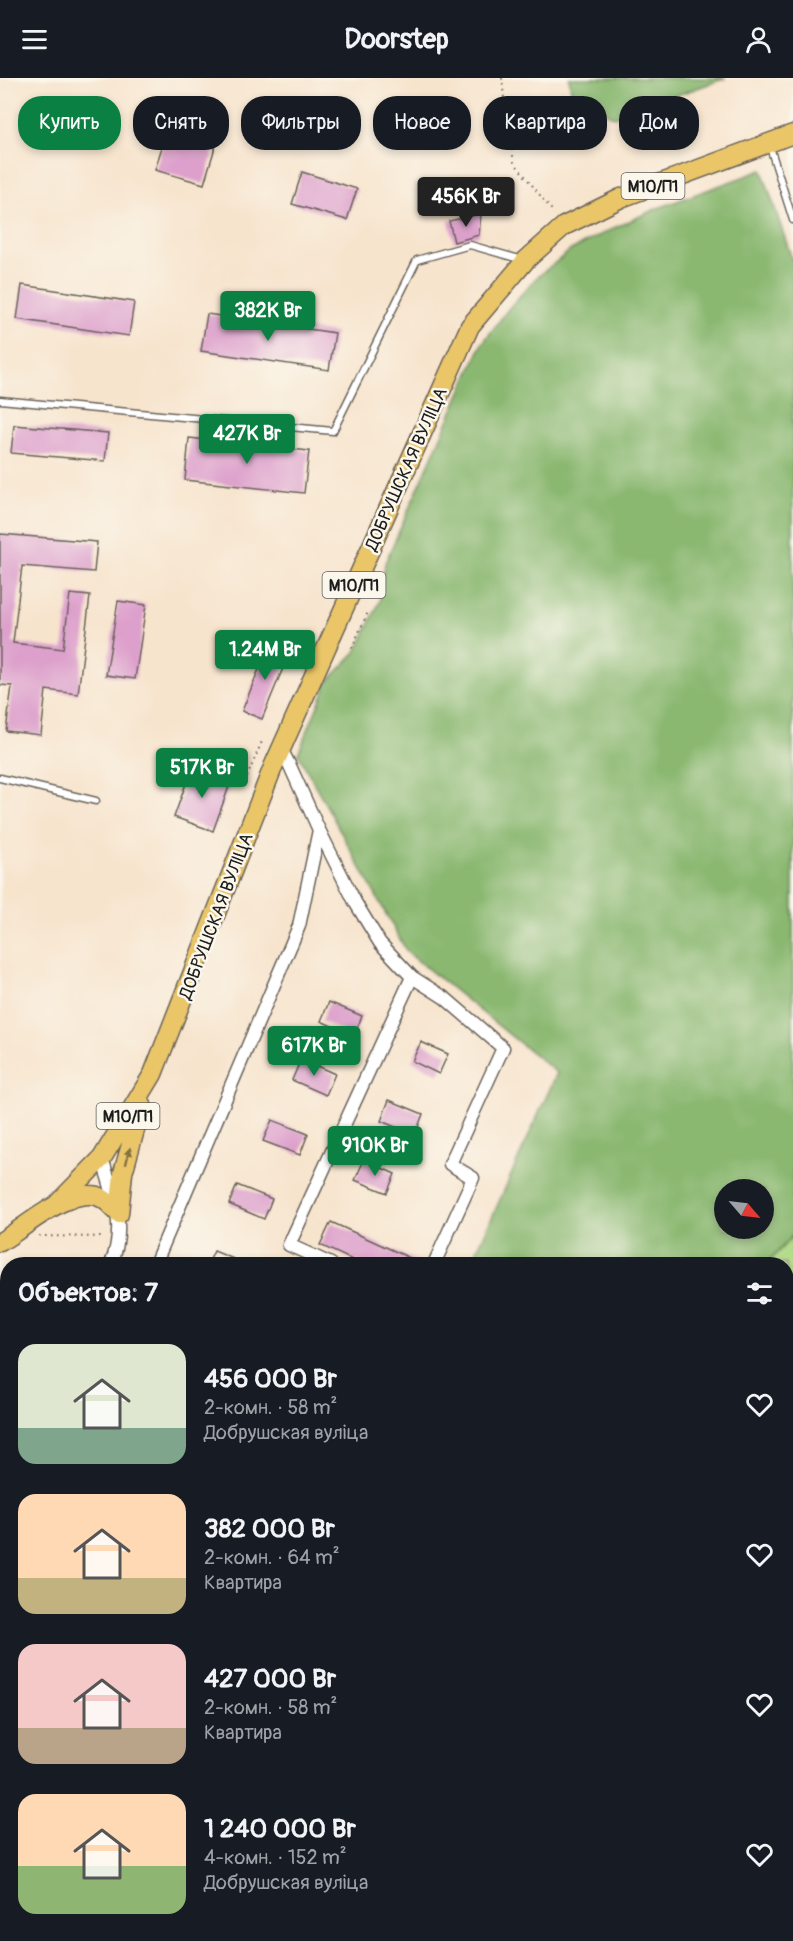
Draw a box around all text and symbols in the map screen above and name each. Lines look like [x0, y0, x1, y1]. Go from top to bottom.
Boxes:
icon: menu [18, 23, 51, 56]
text: Doorstep [344, 23, 449, 56]
icon: person [742, 23, 775, 56]
chip: Купить [18, 96, 121, 150]
chip: Снять [133, 96, 229, 150]
chip: Фильтры [241, 96, 361, 150]
chip: Новое [373, 96, 471, 150]
chip: Квартира [483, 96, 607, 150]
chip: Дом [619, 96, 699, 150]
road number: М10/П1 [622, 173, 684, 199]
pin: 456K Br [411, 177, 521, 228]
text: 456K Br [432, 184, 500, 209]
pin: 382K Br [213, 291, 323, 342]
text: 382K Br [234, 298, 302, 323]
street label: ДОБРУШСКАЯ ВУЛІЦА [360, 384, 453, 555]
pin: 427K Br [192, 414, 302, 465]
text: 427K Br [213, 421, 281, 446]
road number: М10/П1 [322, 572, 386, 598]
pin: 1.24M Br [203, 630, 327, 681]
text: 1.24M Br [229, 637, 301, 662]
pin: 517K Br [147, 748, 257, 799]
text: 517K Br [170, 755, 234, 780]
street label: ДОБРУШСКАЯ ВУЛІЦА [174, 829, 259, 1004]
pin: 617K Br [259, 1026, 369, 1077]
text: 617K Br [282, 1033, 346, 1058]
road number: М10/П1 [96, 1103, 160, 1129]
pin: 910K Br [320, 1126, 430, 1177]
text: 910K Br [342, 1133, 408, 1158]
one-way arrow [123, 1147, 133, 1165]
north arrow [714, 1179, 774, 1239]
map controls [714, 1179, 774, 1239]
text: Объектов: 7 [18, 1277, 158, 1309]
icon: filters [743, 1277, 776, 1310]
text: 456 000 Br [204, 1363, 337, 1395]
icon: home [66, 1368, 138, 1440]
icon: heart [743, 1388, 776, 1421]
text: 2-комн. · 58 m² [204, 1395, 337, 1420]
text: Добрушская вуліца [204, 1420, 368, 1445]
text: 382 000 Br [204, 1513, 335, 1545]
icon: home [66, 1518, 138, 1590]
icon: heart [743, 1538, 776, 1571]
text: 2-комн. · 64 m² [204, 1545, 340, 1570]
text: Квартира [204, 1570, 282, 1595]
text: 427 000 Br [204, 1663, 336, 1695]
icon: home [66, 1668, 138, 1740]
icon: heart [743, 1688, 776, 1721]
text: 2-комн. · 58 m² [204, 1695, 337, 1720]
text: Квартира [204, 1720, 282, 1745]
text: 1 240 000 Br [204, 1813, 356, 1845]
icon: home [66, 1818, 138, 1890]
icon: heart [743, 1838, 776, 1871]
text: 4-комн. · 152 m² [204, 1845, 347, 1870]
text: Добрушская вуліца [204, 1870, 368, 1895]

